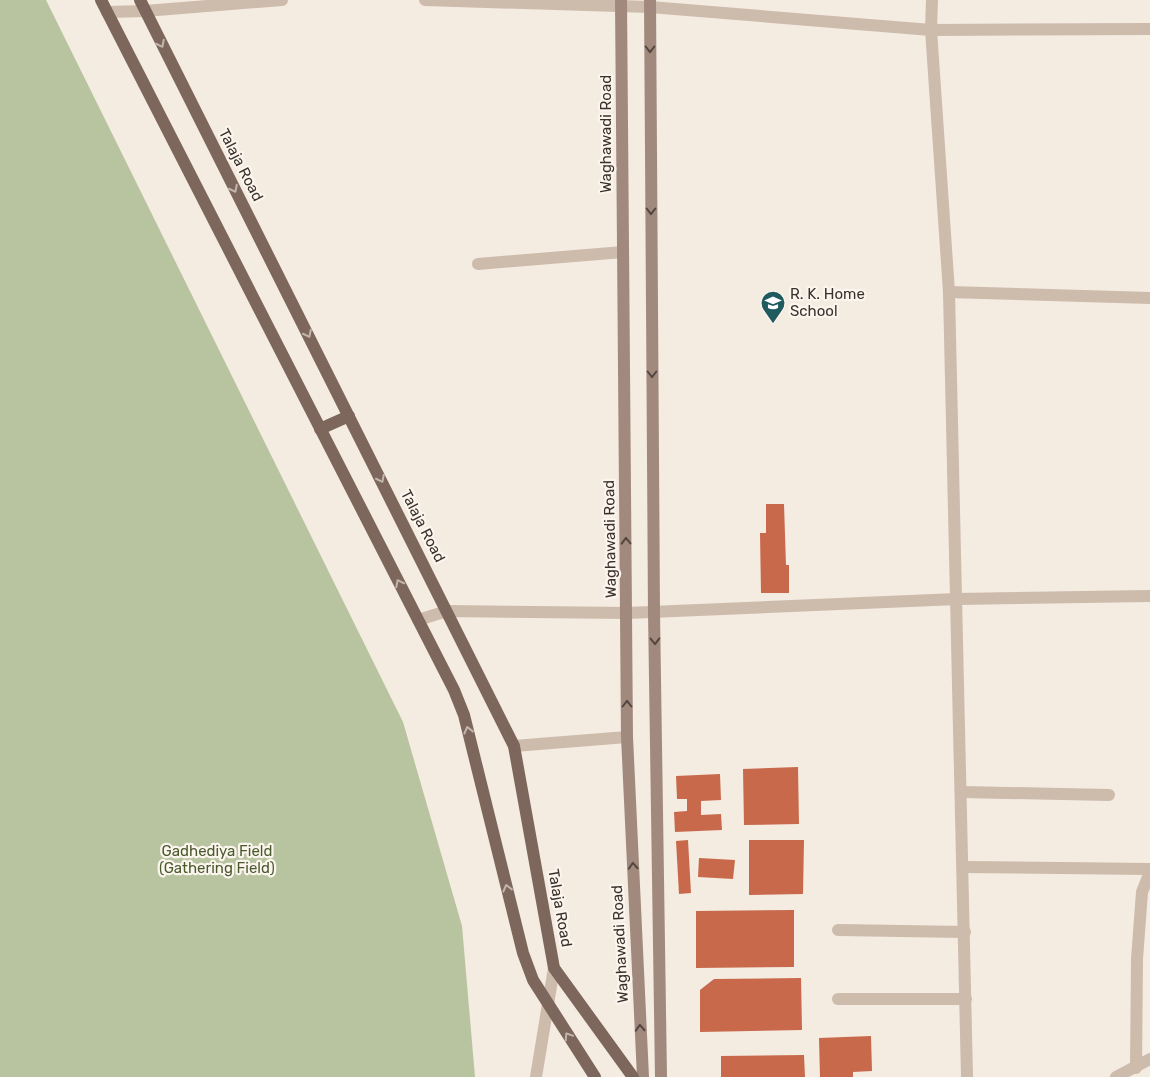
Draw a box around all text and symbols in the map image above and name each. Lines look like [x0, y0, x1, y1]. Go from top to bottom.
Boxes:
one-way arrow [155, 38, 165, 47]
one-way arrow [645, 45, 655, 53]
street label: Waghawadi Road [597, 75, 615, 193]
street label: Talaja Road [215, 126, 267, 204]
one-way arrow [228, 184, 239, 193]
one-way arrow [646, 208, 656, 215]
place label: R. K. Home School [790, 285, 865, 320]
school or university icon: R. K. Home School [760, 290, 786, 324]
one-way arrow [302, 329, 312, 338]
one-way arrow [647, 370, 657, 378]
one-way arrow [375, 474, 385, 483]
street label: Waghawadi Road [600, 480, 620, 598]
street label: Talaja Road [397, 487, 449, 565]
one-way arrow [621, 537, 631, 544]
one-way arrow [395, 579, 405, 588]
one-way arrow [649, 637, 660, 645]
one-way arrow [622, 699, 632, 707]
one-way arrow [463, 725, 474, 734]
park label: Gadhediya Field (Gathering Field) [159, 842, 275, 877]
one-way arrow [628, 862, 639, 870]
street label: Talaja Road [544, 868, 576, 948]
one-way arrow [502, 884, 512, 892]
street label: Waghawadi Road [608, 885, 632, 1003]
one-way arrow [635, 1024, 646, 1032]
one-way arrow [565, 1032, 575, 1041]

